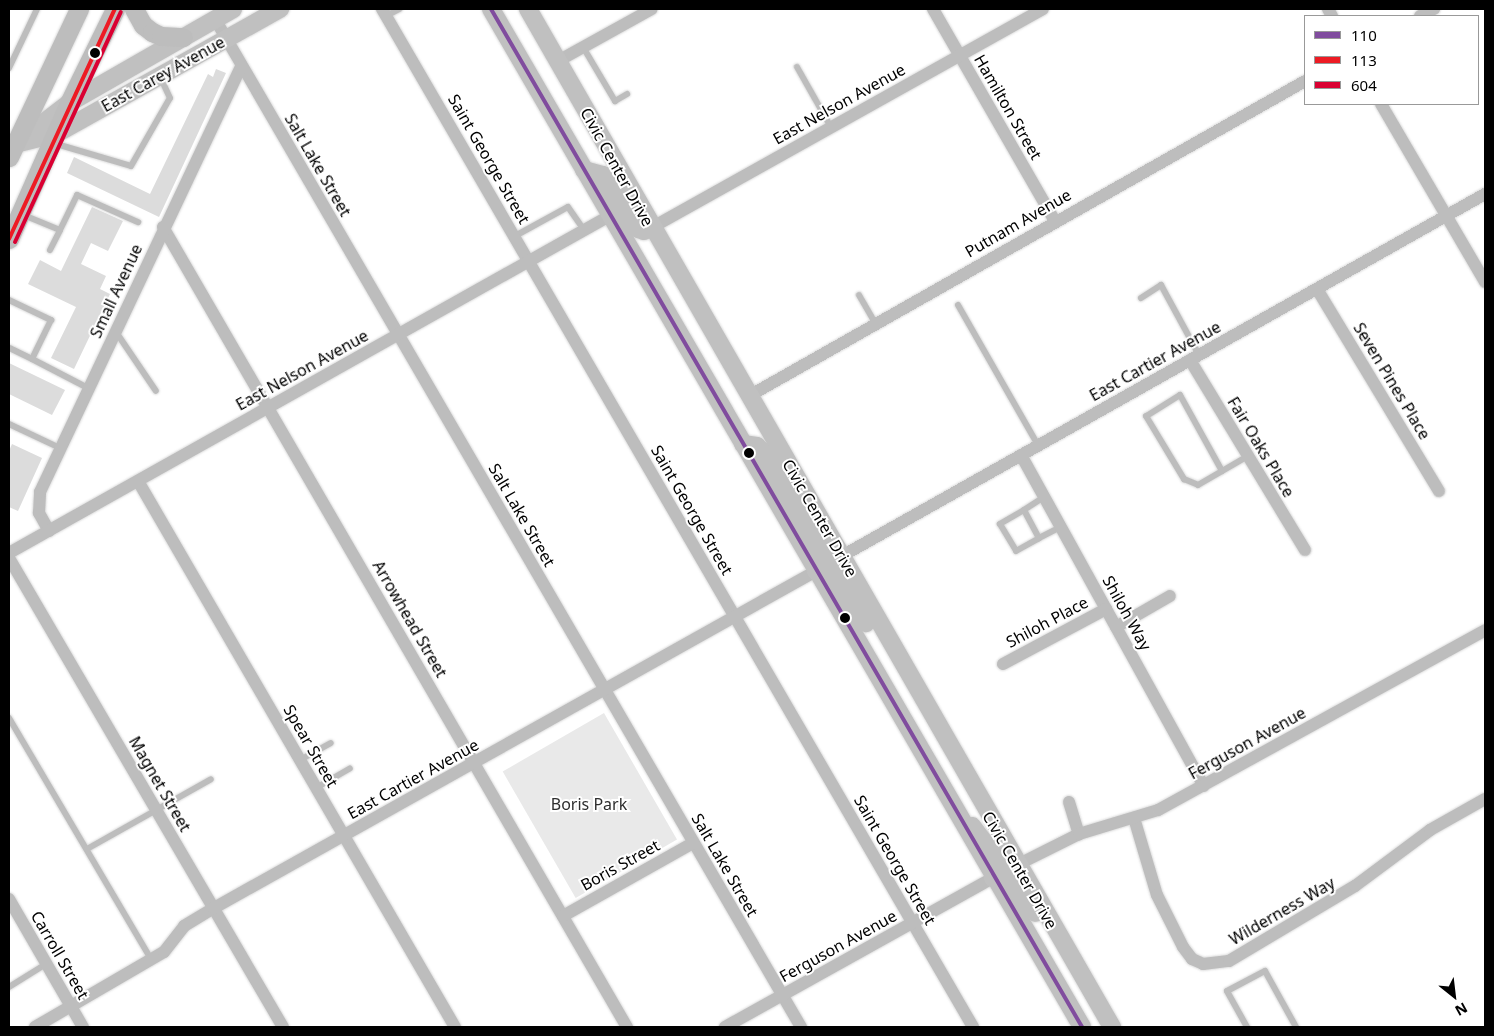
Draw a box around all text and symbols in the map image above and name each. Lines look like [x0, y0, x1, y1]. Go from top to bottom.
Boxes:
legend [1304, 15, 1479, 105]
text: 110 [1351, 25, 1377, 45]
street label: East Carey Avenue [98, 32, 228, 116]
unlabelled marker [90, 48, 100, 58]
text: 113 [1351, 50, 1377, 70]
street label: Hamilton Street [970, 51, 1046, 163]
street label: East Nelson Avenue [769, 60, 909, 148]
text: 604 [1351, 75, 1377, 95]
street label: Saint George Street [444, 91, 534, 227]
street label: Civic Center Drive [576, 104, 658, 230]
street label: Salt Lake Street [281, 110, 355, 220]
street label: Putnam Avenue [961, 185, 1075, 261]
street label: Small Avenue [86, 241, 146, 341]
street label: East Cartier Avenue [1086, 317, 1224, 405]
street label: Seven Pines Place [1350, 319, 1434, 443]
street label: East Nelson Avenue [232, 326, 372, 414]
street label: Fair Oaks Place [1224, 393, 1298, 501]
street label: Saint George Street [647, 442, 737, 578]
unlabelled marker [744, 448, 754, 458]
street label: Civic Center Drive [779, 456, 861, 580]
street label: Salt Lake Street [485, 460, 559, 570]
street label: Arrowhead Street [369, 557, 451, 681]
street label: Shiloh Way [1099, 572, 1155, 654]
street label: Shiloh Place [1003, 592, 1091, 652]
unlabelled marker [840, 613, 850, 623]
street label: Spear Street [280, 701, 342, 791]
street label: Ferguson Avenue [1185, 703, 1309, 783]
street label: Magnet Street [125, 733, 195, 835]
street label: East Cartier Avenue [344, 735, 482, 823]
street label: Saint George Street [850, 792, 940, 928]
park label: Boris Park [551, 794, 627, 814]
street label: Civic Center Drive [979, 808, 1061, 932]
street label: Salt Lake Street [688, 810, 762, 920]
street label: Boris Street [577, 835, 663, 895]
street label: Wilderness Way [1226, 873, 1338, 949]
street label: Ferguson Avenue [776, 906, 900, 986]
street label: Carroll Street [27, 907, 93, 1003]
north arrow [1429, 971, 1479, 1021]
text: N [1452, 998, 1471, 1021]

